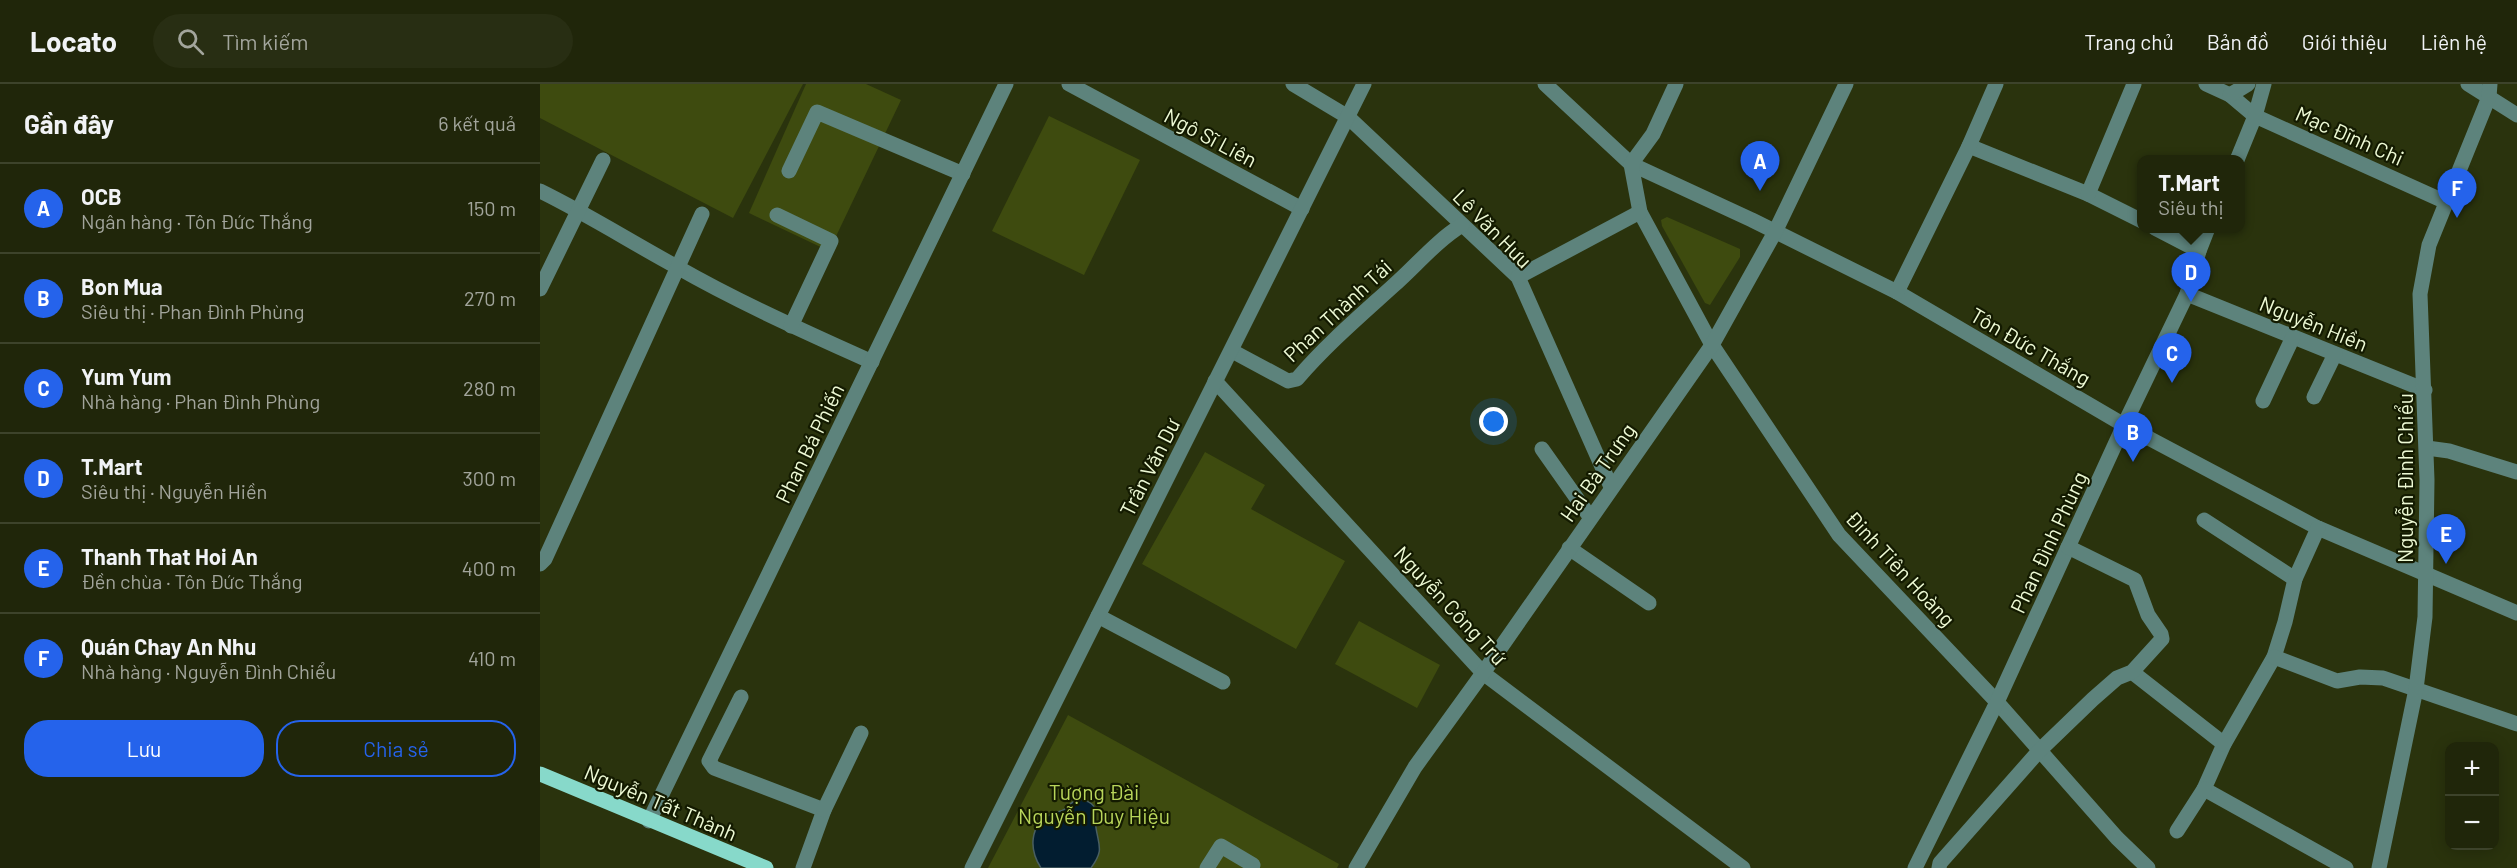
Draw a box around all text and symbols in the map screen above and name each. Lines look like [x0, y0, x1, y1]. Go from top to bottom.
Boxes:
search box [153, 14, 573, 68]
text: Locato [30, 24, 117, 58]
icon: search [174, 25, 207, 58]
text: Tìm kiếm [222, 28, 309, 54]
text: Trang chủ [2084, 29, 2174, 54]
text: Bản đồ [2207, 29, 2269, 54]
text: Giới thiệu [2302, 29, 2388, 54]
text: Liên hệ [2421, 29, 2487, 54]
street label: Mạc Đĩnh Chi [2292, 100, 2408, 170]
street label: Ngô Sĩ Liên [1160, 102, 1262, 172]
text: Gần đây [24, 108, 114, 139]
text: 6 kết quả [438, 111, 516, 135]
pin: A [1740, 141, 1780, 191]
popup [2137, 155, 2245, 233]
pin: F [2438, 168, 2476, 218]
text: T.Mart [2158, 169, 2220, 195]
text: OCB [81, 183, 122, 209]
street label: Lê Văn Hưu [1448, 183, 1538, 273]
text: Siêu thị [2158, 195, 2224, 219]
text: A [37, 196, 50, 220]
text: 150 m [467, 196, 516, 220]
text: Ngân hàng · Tôn Đức Thắng [81, 209, 313, 233]
pin: D [2172, 252, 2210, 302]
street label: Phan Thành Tái [1278, 254, 1396, 366]
text: Bon Mua [81, 273, 163, 299]
text: B [37, 286, 50, 310]
text: 270 m [464, 286, 516, 310]
street label: Nguyễn Hiền [2256, 290, 2372, 356]
text: Siêu thị · Phan Đình Phùng [81, 299, 304, 323]
street label: Tôn Đức Thắng [1967, 302, 2095, 390]
pin: C [2152, 334, 2192, 383]
text: Yum Yum [81, 363, 171, 389]
text: C [37, 376, 50, 400]
text: 280 m [463, 376, 516, 400]
street label: Phan Bá Phiến [769, 379, 849, 507]
text: Nhà hàng · Phan Đình Phùng [81, 389, 320, 413]
street label: Nguyễn Đình Chiểu [2392, 393, 2417, 563]
your location [1479, 407, 1508, 436]
pin: B [2114, 412, 2152, 462]
street label: Trần Văn Dư [1114, 413, 1185, 520]
street label: Hai Bà Trưng [1554, 418, 1640, 526]
text: T.Mart [81, 453, 143, 479]
text: D [37, 466, 50, 490]
text: 300 m [463, 466, 516, 490]
street label: Phan Đình Phùng [2004, 467, 2092, 617]
text: Siêu thị · Nguyễn Hiền [81, 479, 267, 503]
street label: Đinh Tiên Hoàng [1841, 505, 1961, 631]
pin: E [2426, 514, 2466, 564]
street label: Nguyễn Công Trứ [1390, 540, 1513, 670]
text: Thanh That Hoi An [81, 543, 258, 569]
text: E [38, 556, 49, 580]
text: 400 m [462, 556, 516, 580]
text: Đền chùa · Tôn Đức Thắng [81, 569, 302, 593]
text: Quán Chay An Nhu [81, 633, 256, 659]
text: F [38, 646, 49, 670]
text: 410 m [468, 646, 516, 670]
text: Nhà hàng · Nguyễn Đình Chiểu [81, 659, 336, 683]
button: Lưu [24, 720, 264, 777]
button: Chia sẻ [276, 720, 516, 777]
map controls [2445, 742, 2499, 850]
button: + [2445, 742, 2499, 796]
street label: Nguyễn Tất Thành [581, 759, 741, 845]
park label: Tượng Đài Nguyễn Duy Hiệu [1018, 779, 1170, 828]
button: − [2445, 796, 2499, 850]

